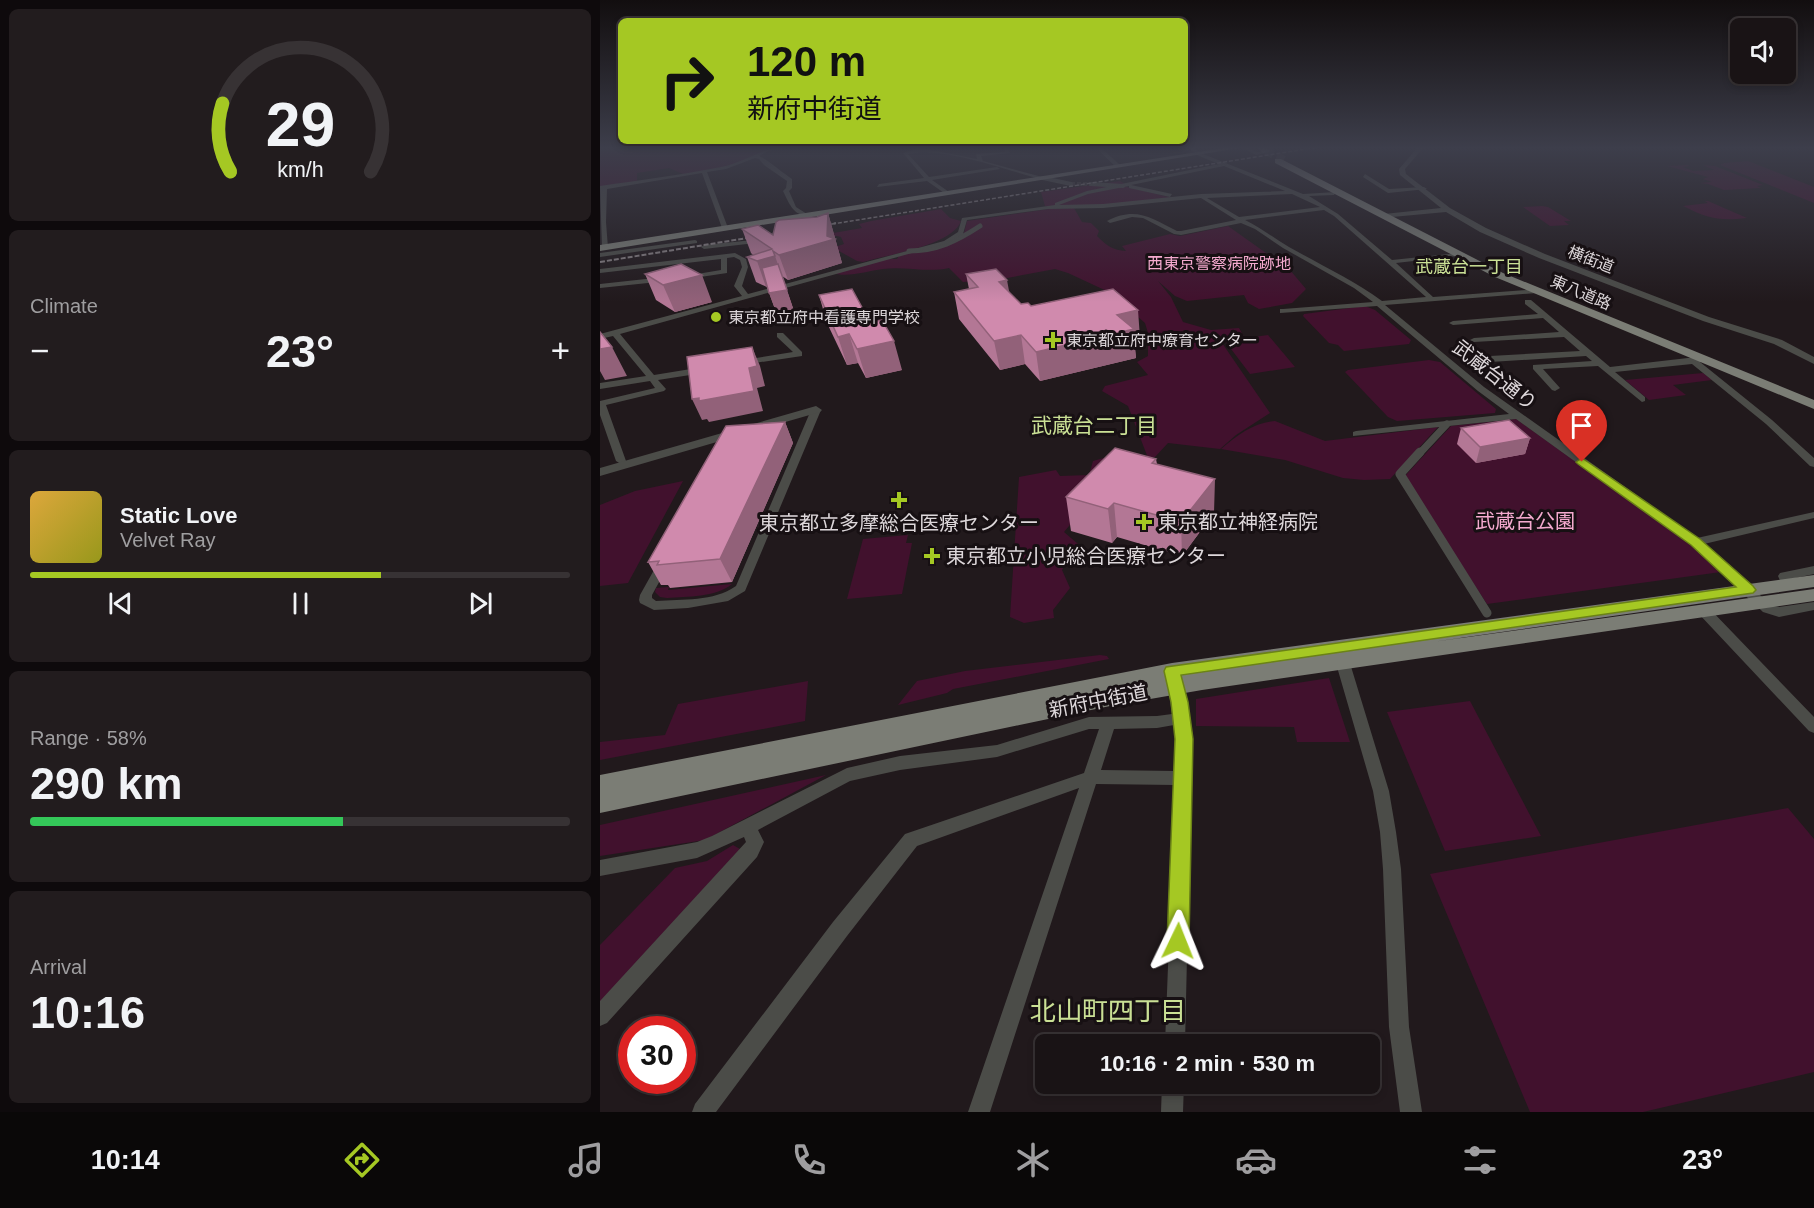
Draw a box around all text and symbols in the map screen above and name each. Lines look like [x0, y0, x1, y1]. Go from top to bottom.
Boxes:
map controls [1730, 18, 1796, 84]
button: sound [1730, 18, 1796, 84]
text: 120 m [747, 38, 866, 85]
icon: right [648, 42, 726, 120]
text: 29 [265, 90, 335, 159]
text: 新府中街道 [747, 94, 882, 124]
text: km/h [277, 158, 323, 182]
street label: 横街道 [1565, 243, 1616, 276]
park label: 西東京警察病院跡地 [1147, 255, 1291, 272]
district label: 武蔵台一丁目 [1415, 257, 1523, 277]
street label: 東八道路 [1548, 272, 1614, 313]
text: Climate [30, 295, 98, 317]
place label: 東京都立府中看護専門学校 [728, 309, 920, 326]
marker: 東京都立府中看護専門学校 [709, 310, 723, 324]
text: 23° [266, 326, 334, 377]
marker: 東京都立府中療育センター [1044, 331, 1062, 349]
text: − [30, 332, 49, 369]
text: + [551, 332, 570, 369]
place label: 東京都立府中療育センター [1066, 332, 1258, 349]
street label: 武蔵台通り [1449, 336, 1541, 414]
pin [1556, 400, 1607, 462]
icon: arrive [1565, 409, 1598, 442]
district label: 武蔵台二丁目 [1031, 414, 1157, 437]
marker: 東京都立多摩総合医療センター [890, 491, 908, 509]
text: Static Love [120, 503, 237, 528]
park label: 武蔵台公園 [1475, 510, 1575, 532]
place label: 東京都立神経病院 [1158, 511, 1318, 533]
place label: 東京都立多摩総合医療センター [759, 512, 1039, 534]
marker: 東京都立神経病院 [1135, 513, 1153, 531]
text: Velvet Ray [120, 529, 216, 551]
place label: 東京都立小児総合医療センター [946, 545, 1226, 567]
marker: 東京都立小児総合医療センター [923, 547, 941, 565]
icon: previous [104, 587, 137, 620]
icon: pause [284, 587, 317, 620]
icon: next [464, 587, 497, 620]
street label: 新府中街道 [1047, 681, 1149, 721]
text: Range · 58% [30, 727, 147, 749]
text: 290 km [30, 758, 183, 809]
position arrow [1146, 909, 1210, 973]
text: Arrival [30, 956, 87, 978]
text: 10:16 [30, 987, 145, 1038]
district label: 北山町四丁目 [1030, 996, 1186, 1026]
speed limit sign: 30 [618, 1016, 696, 1094]
text: 10:16 · 2 min · 530 m [1100, 1051, 1315, 1076]
icon: directions [341, 1139, 383, 1181]
icon: music [565, 1139, 607, 1181]
icon: phone [788, 1139, 830, 1181]
icon: climate [1012, 1139, 1054, 1181]
icon: car [1235, 1139, 1277, 1181]
icon: filters [1459, 1139, 1501, 1181]
text: 10:14 [91, 1145, 160, 1175]
text: 23° [1682, 1145, 1723, 1175]

